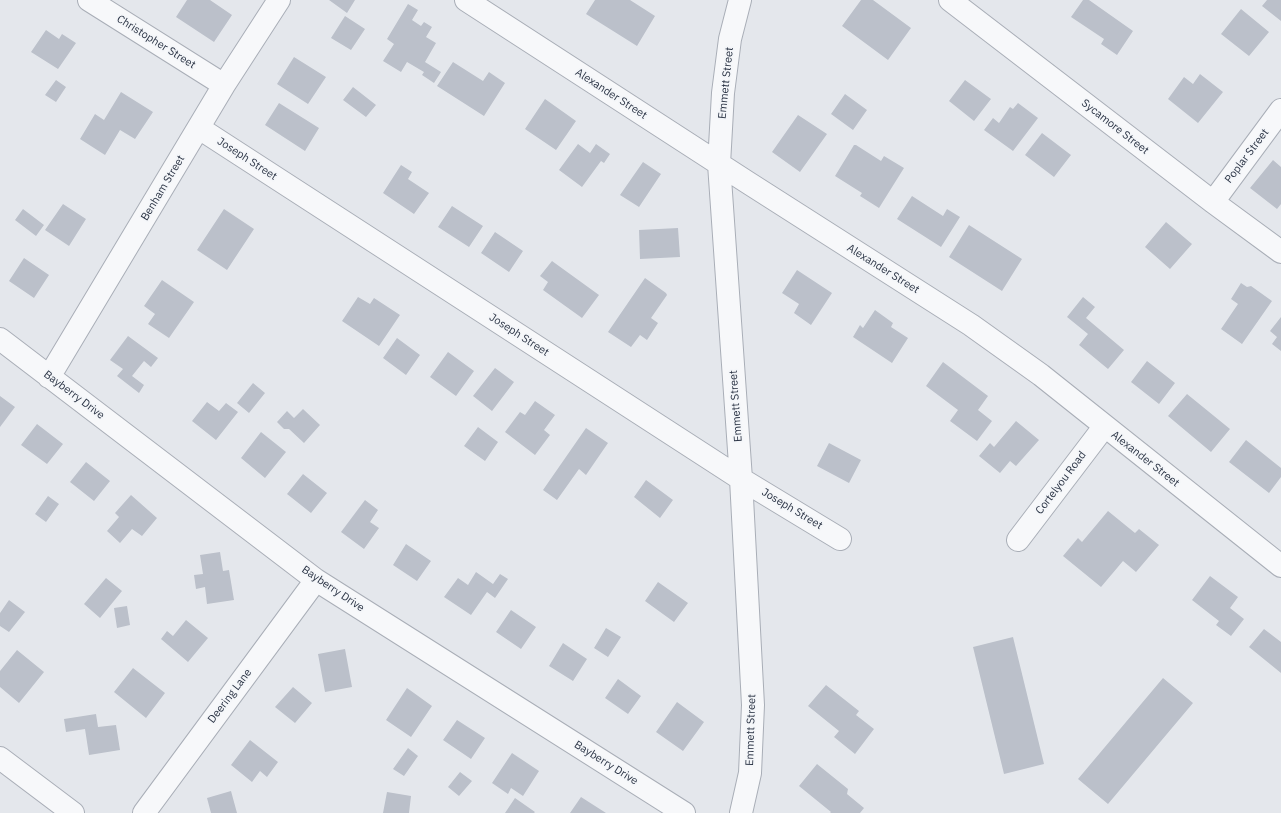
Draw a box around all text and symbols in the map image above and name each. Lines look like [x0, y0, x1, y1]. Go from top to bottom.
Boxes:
street label: Christopher Street [114, 12, 198, 72]
street label: Emmett Street [716, 46, 736, 120]
street label: Alexander Street [573, 66, 649, 122]
street label: Sycamore Street [1079, 97, 1151, 157]
street label: Poplar Street [1222, 126, 1272, 186]
street label: Joseph Street [215, 135, 279, 183]
street label: Benham Street [138, 153, 188, 223]
street label: Alexander Street [844, 241, 922, 297]
street label: Joseph Street [487, 311, 551, 359]
street label: Bayberry Drive [41, 368, 107, 422]
street label: Emmett Street [727, 370, 745, 442]
street label: Alexander Street [1108, 428, 1182, 490]
street label: Cortelyou Road [1033, 449, 1089, 517]
street label: Joseph Street [759, 486, 825, 532]
street label: Bayberry Drive [299, 563, 367, 615]
street label: Deering Lane [205, 666, 255, 726]
street label: Emmett Street [743, 694, 759, 766]
street label: Bayberry Drive [572, 738, 640, 788]

